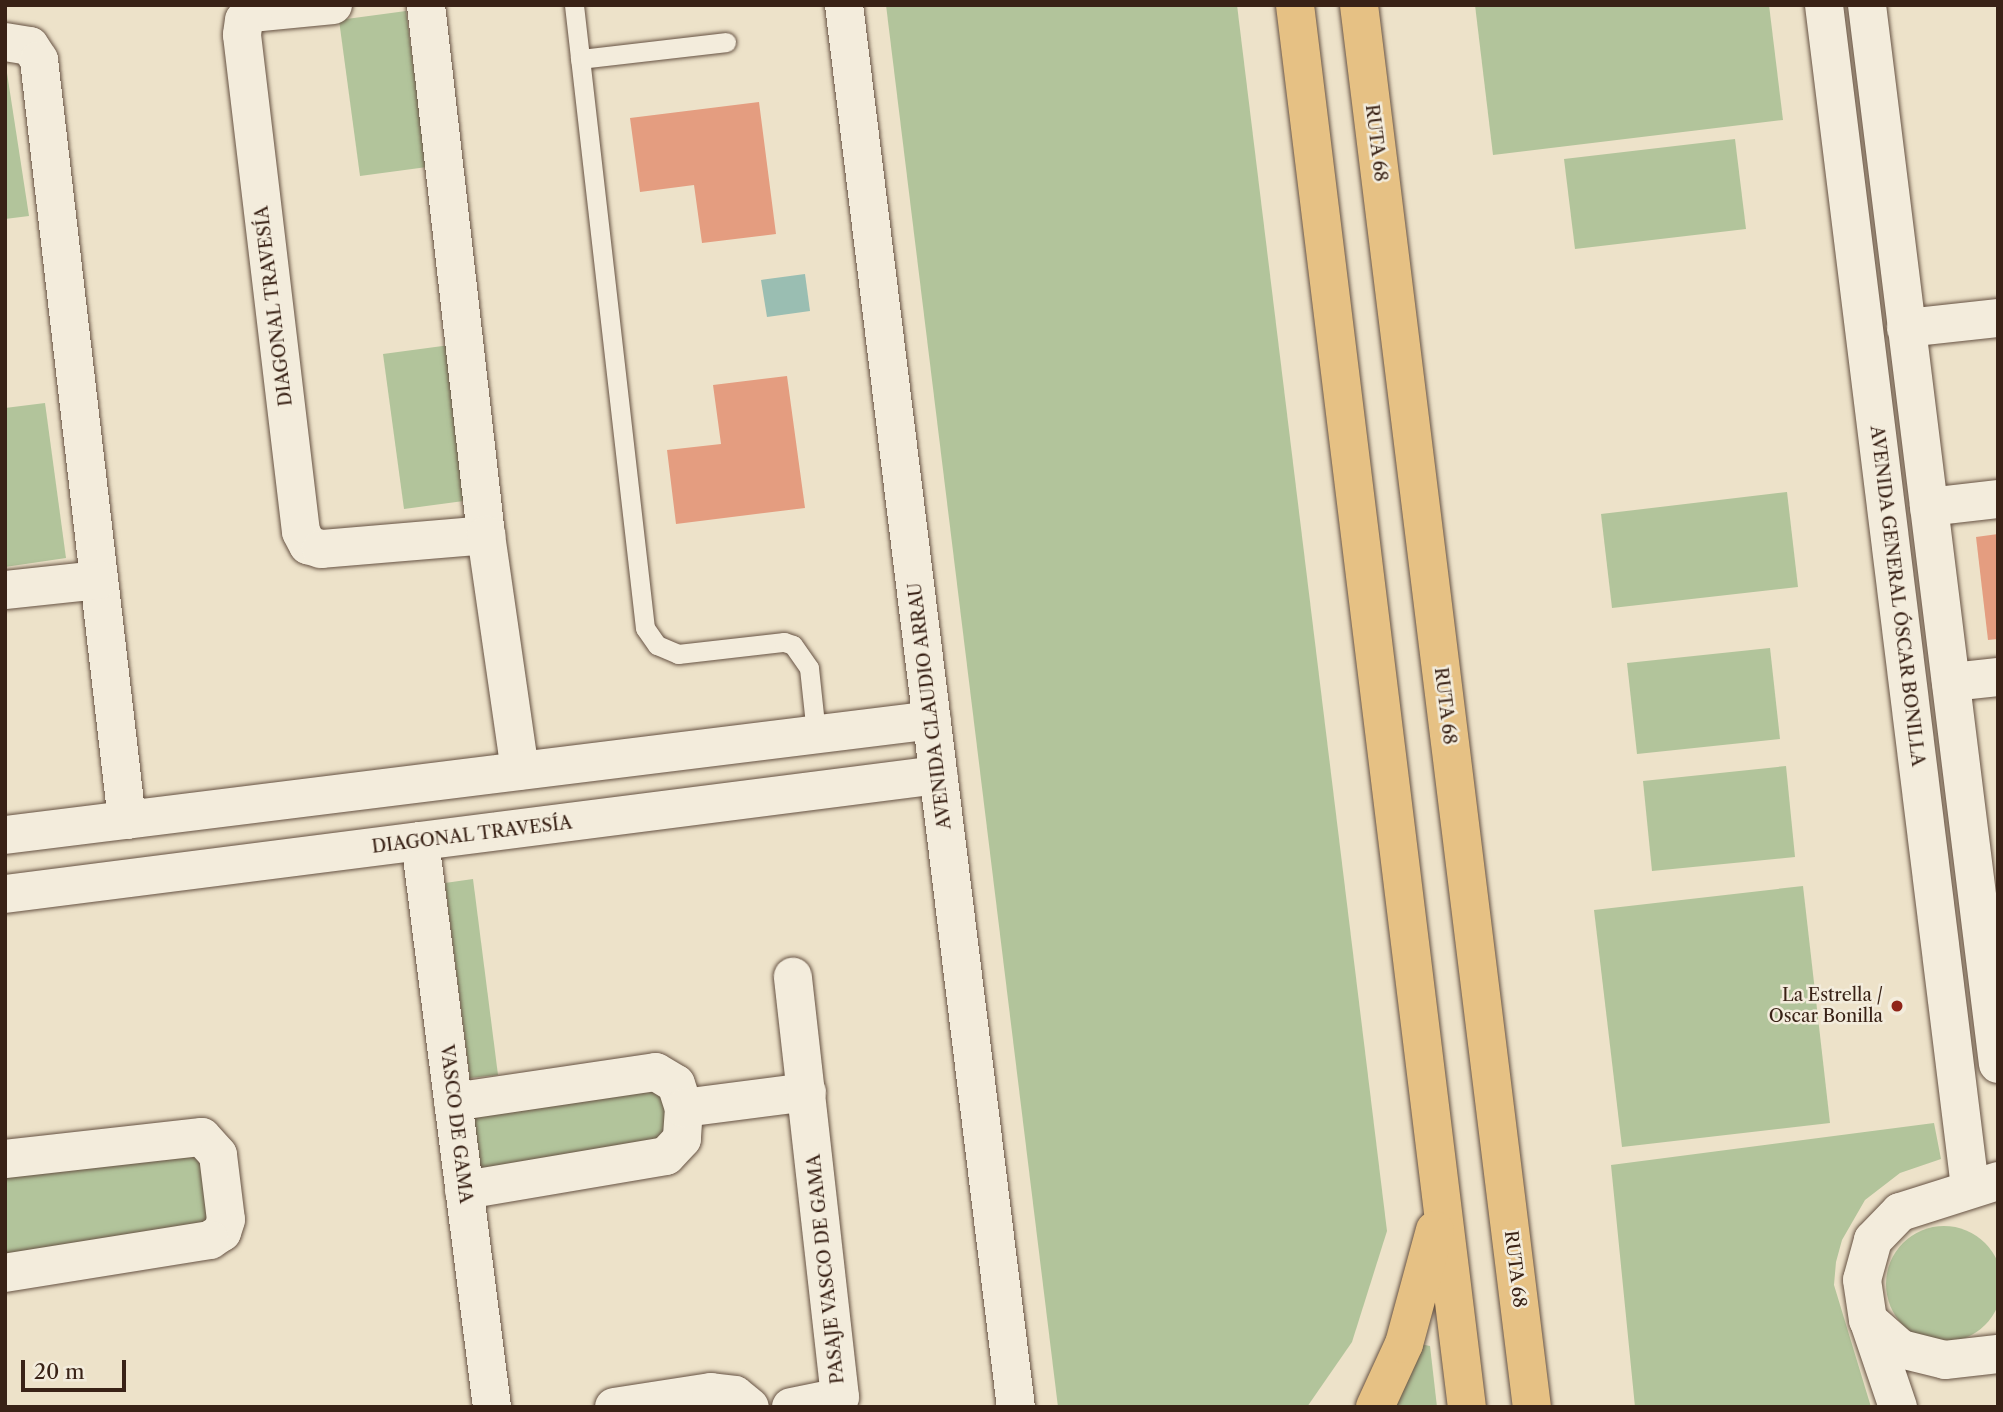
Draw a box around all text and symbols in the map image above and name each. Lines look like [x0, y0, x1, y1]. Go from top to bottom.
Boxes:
street label: RUTA 68 [1361, 103, 1391, 183]
street label: DIAGONAL TRAVESÍA [251, 204, 297, 408]
street label: AVENIDA GENERAL ÓSCAR BONILLA [1865, 423, 1929, 769]
street label: AVENIDA CLAUDIO ARRAU [904, 581, 956, 831]
street label: RUTA 68 [1430, 666, 1460, 746]
street label: DIAGONAL TRAVESÍA [370, 812, 574, 858]
place label: La Estrella / Oscar Bonilla [1768, 985, 1883, 1028]
marker: La Estrella / Oscar Bonilla [1889, 998, 1905, 1014]
street label: VASCO DE GAMA [436, 1043, 476, 1205]
street label: PASAJE VASCO DE GAMA [803, 1153, 849, 1385]
street label: RUTA 68 [1500, 1229, 1530, 1309]
scale bar [24, 1346, 130, 1390]
text: 20 m [34, 1359, 85, 1384]

